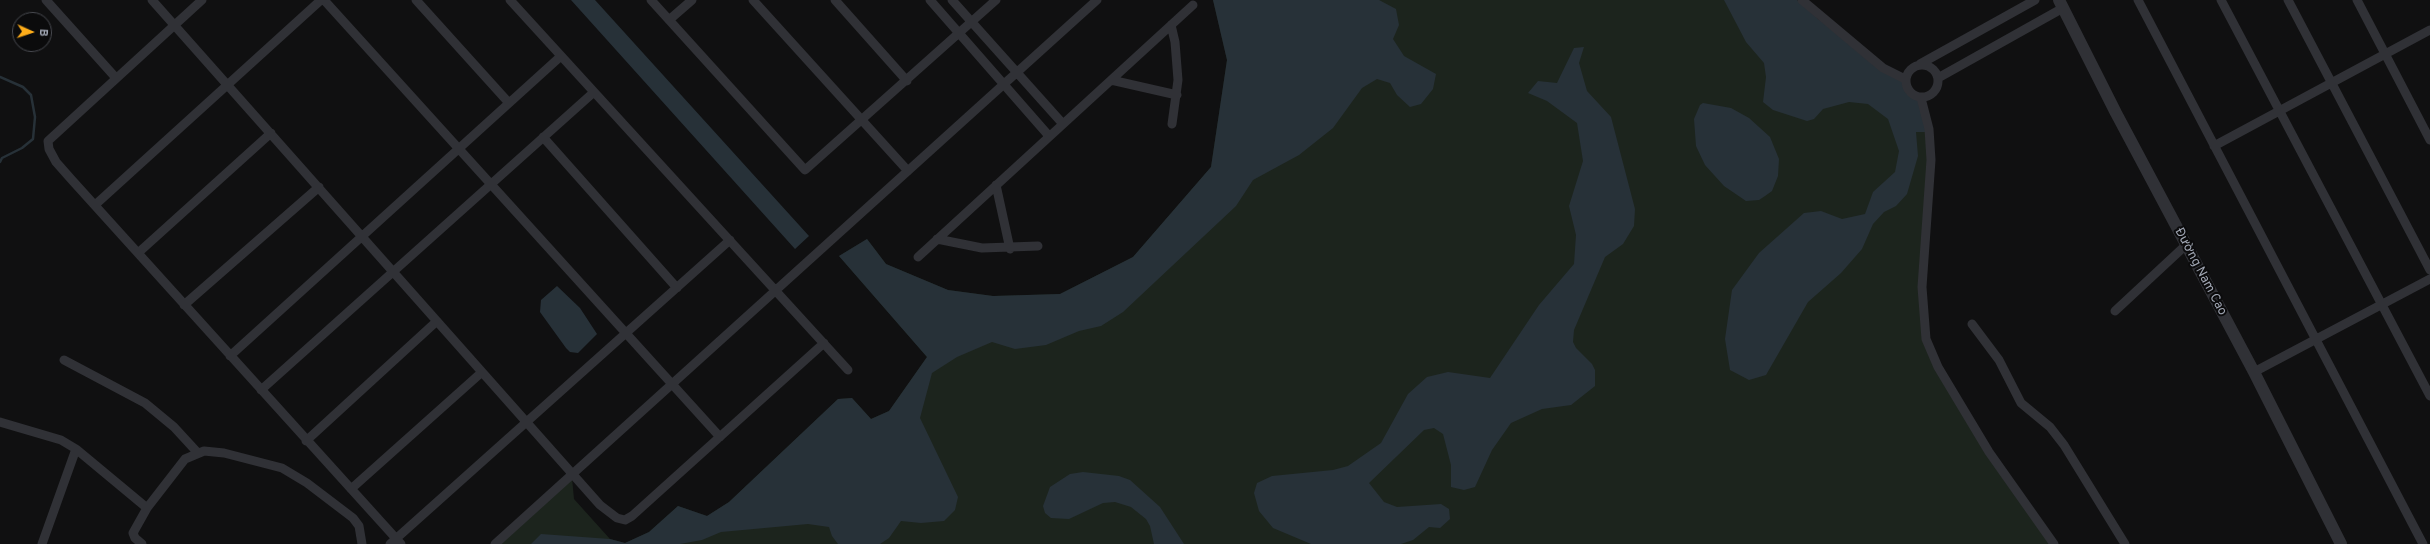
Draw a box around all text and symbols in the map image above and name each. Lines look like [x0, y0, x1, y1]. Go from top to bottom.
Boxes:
north arrow [12, 12, 52, 52]
text: B [36, 28, 50, 37]
street label: Đường Nam Cao [2170, 226, 2230, 318]

